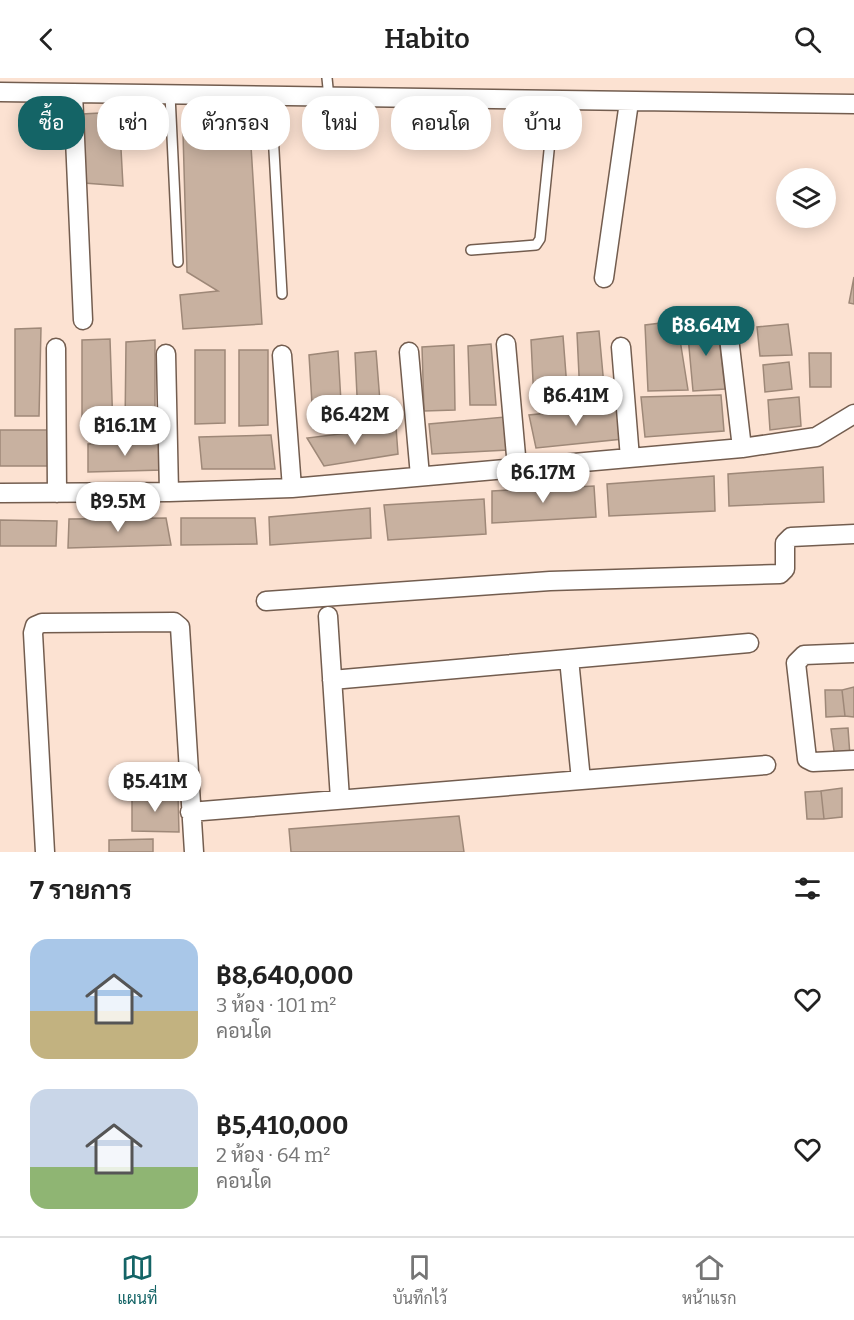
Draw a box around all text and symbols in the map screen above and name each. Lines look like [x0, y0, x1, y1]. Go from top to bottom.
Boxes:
icon: back [30, 23, 63, 56]
text: Habito [384, 23, 470, 55]
icon: search [791, 23, 824, 56]
chip: ซื้อ [18, 96, 85, 150]
chip: เช่า [97, 96, 169, 150]
chip: ตัวกรอง [181, 96, 290, 150]
chip: ใหม่ [302, 96, 379, 150]
chip: คอนโด [391, 96, 491, 150]
chip: บ้าน [503, 96, 582, 150]
map controls [776, 168, 836, 228]
button: layers [776, 168, 836, 228]
pin: ฿8.64M [657, 306, 755, 357]
text: ฿8.64M [671, 313, 741, 337]
pin: ฿6.41M [527, 376, 625, 427]
text: ฿6.41M [543, 383, 609, 407]
pin: ฿6.42M [306, 395, 404, 446]
text: ฿6.42M [320, 402, 390, 426]
pin: ฿16.1M [76, 406, 174, 457]
text: ฿16.1M [94, 413, 156, 437]
pin: ฿6.17M [494, 453, 592, 504]
text: ฿6.17M [511, 460, 575, 484]
pin: ฿9.5M [76, 482, 160, 533]
text: ฿9.5M [90, 489, 146, 513]
pin: ฿5.41M [106, 762, 204, 813]
text: ฿5.41M [122, 769, 188, 793]
icon: filters [791, 872, 824, 905]
text: 7 รายการ [30, 875, 132, 906]
text: ฿8,640,000 [216, 960, 354, 991]
icon: home [78, 963, 150, 1035]
icon: heart [791, 983, 824, 1016]
text: 3 ห้อง · 101 m² [216, 993, 336, 1017]
text: คอนโด [216, 1019, 272, 1043]
text: ฿5,410,000 [216, 1110, 348, 1141]
icon: home [78, 1113, 150, 1185]
icon: heart [791, 1133, 824, 1166]
text: 2 ห้อง · 64 m² [216, 1143, 330, 1167]
text: คอนโด [216, 1169, 272, 1193]
tab: แผนที่ [118, 1251, 157, 1308]
tab: บันทึกไว้ [392, 1251, 447, 1308]
tab: หน้าแรก [682, 1251, 736, 1308]

